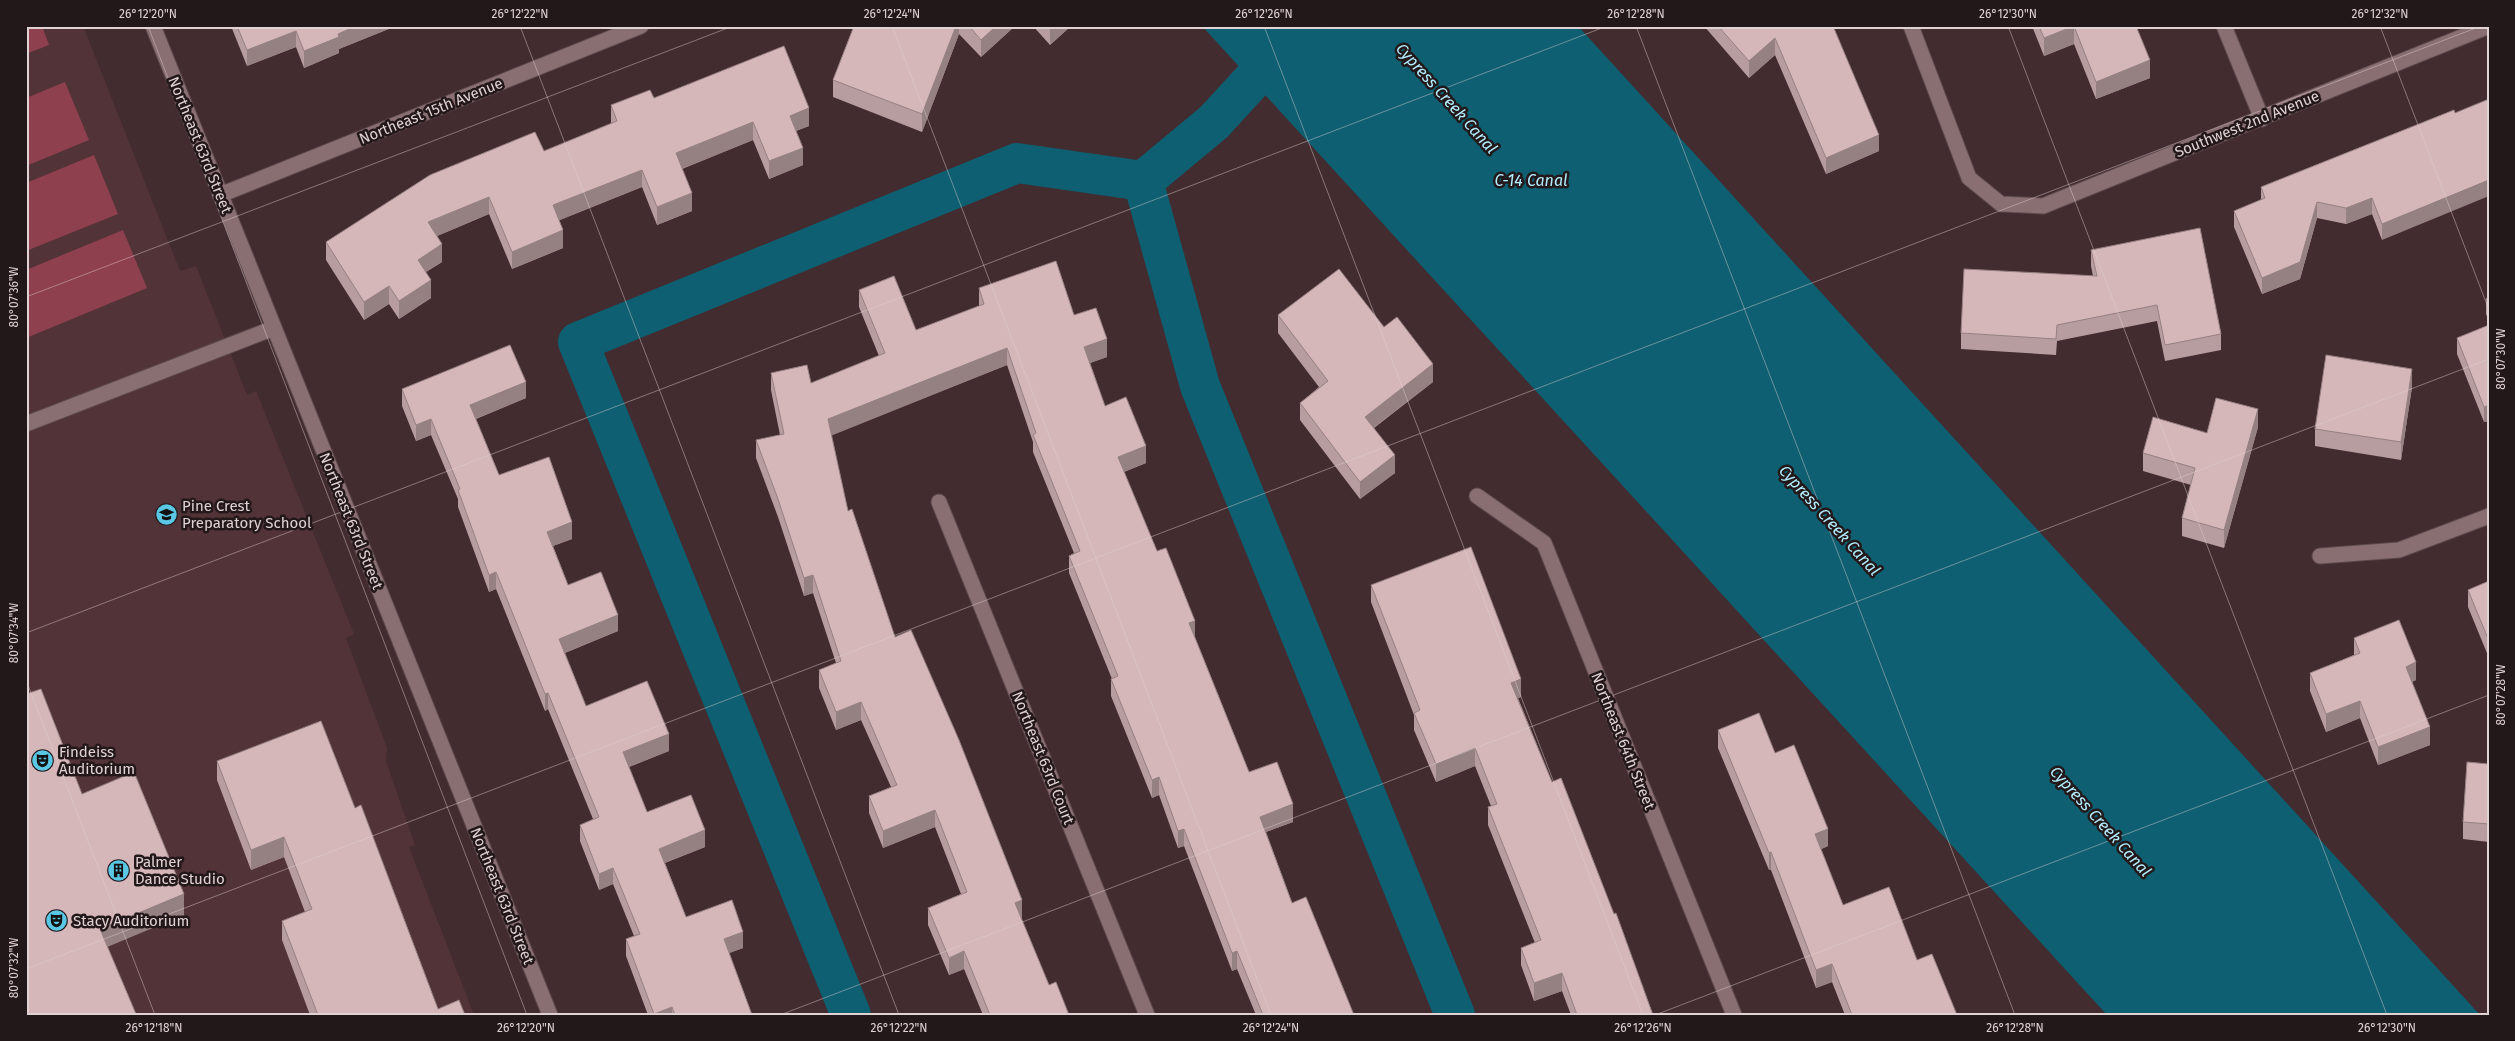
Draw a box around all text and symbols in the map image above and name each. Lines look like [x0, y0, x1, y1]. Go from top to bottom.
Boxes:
text: 26°12'20"N [119, 7, 177, 21]
text: 26°12'22"N [491, 7, 549, 21]
text: 26°12'24"N [864, 7, 920, 21]
text: 26°12'26"N [1235, 7, 1293, 21]
text: 26°12'28"N [1607, 7, 1665, 21]
text: 26°12'30"N [1979, 7, 2037, 21]
text: 26°12'32"N [2351, 7, 2409, 21]
water label: Cypress Creek Canal [1392, 39, 1501, 157]
street label: Northeast 63rd Street [164, 74, 236, 216]
street label: Northeast 15th Avenue [357, 74, 505, 148]
street label: Southwest 2nd Avenue [2172, 87, 2322, 161]
water label: C-14 Canal [1494, 171, 1568, 190]
text: 80°07'36"W [7, 266, 21, 327]
text: 80°07'30"W [2494, 328, 2508, 390]
street label: Northeast 63rd Street [315, 450, 387, 592]
water label: Cypress Creek Canal [1775, 461, 1884, 579]
place label: Pine Crest Preparatory School [182, 497, 312, 532]
school or university icon: Pine Crest Preparatory School [154, 503, 178, 527]
text: 80°07'34"W [7, 603, 21, 663]
text: 80°07'28"W [2494, 664, 2508, 726]
street label: Northeast 64th Street [1587, 670, 1659, 813]
street label: Northeast 63rd Court [1008, 689, 1078, 828]
place label: Findeiss Auditorium [59, 743, 135, 778]
theatre icon: Findeiss Auditorium [31, 749, 55, 773]
water label: Cypress Creek Canal [2046, 762, 2155, 880]
street label: Northeast 63rd Street [466, 825, 538, 967]
place label: Palmer Dance Studio [135, 853, 225, 888]
building icon: Palmer Dance Studio [107, 859, 131, 883]
theatre icon: Stacy Auditorium [45, 909, 69, 933]
place label: Stacy Auditorium [73, 912, 189, 930]
text: 80°07'32"W [7, 938, 21, 998]
text: 26°12'18"N [126, 1021, 182, 1035]
text: 26°12'20"N [497, 1021, 555, 1035]
text: 26°12'22"N [870, 1021, 928, 1035]
text: 26°12'24"N [1243, 1021, 1299, 1035]
text: 26°12'26"N [1614, 1021, 1672, 1035]
text: 26°12'28"N [1986, 1021, 2044, 1035]
text: 26°12'30"N [2358, 1021, 2416, 1035]

